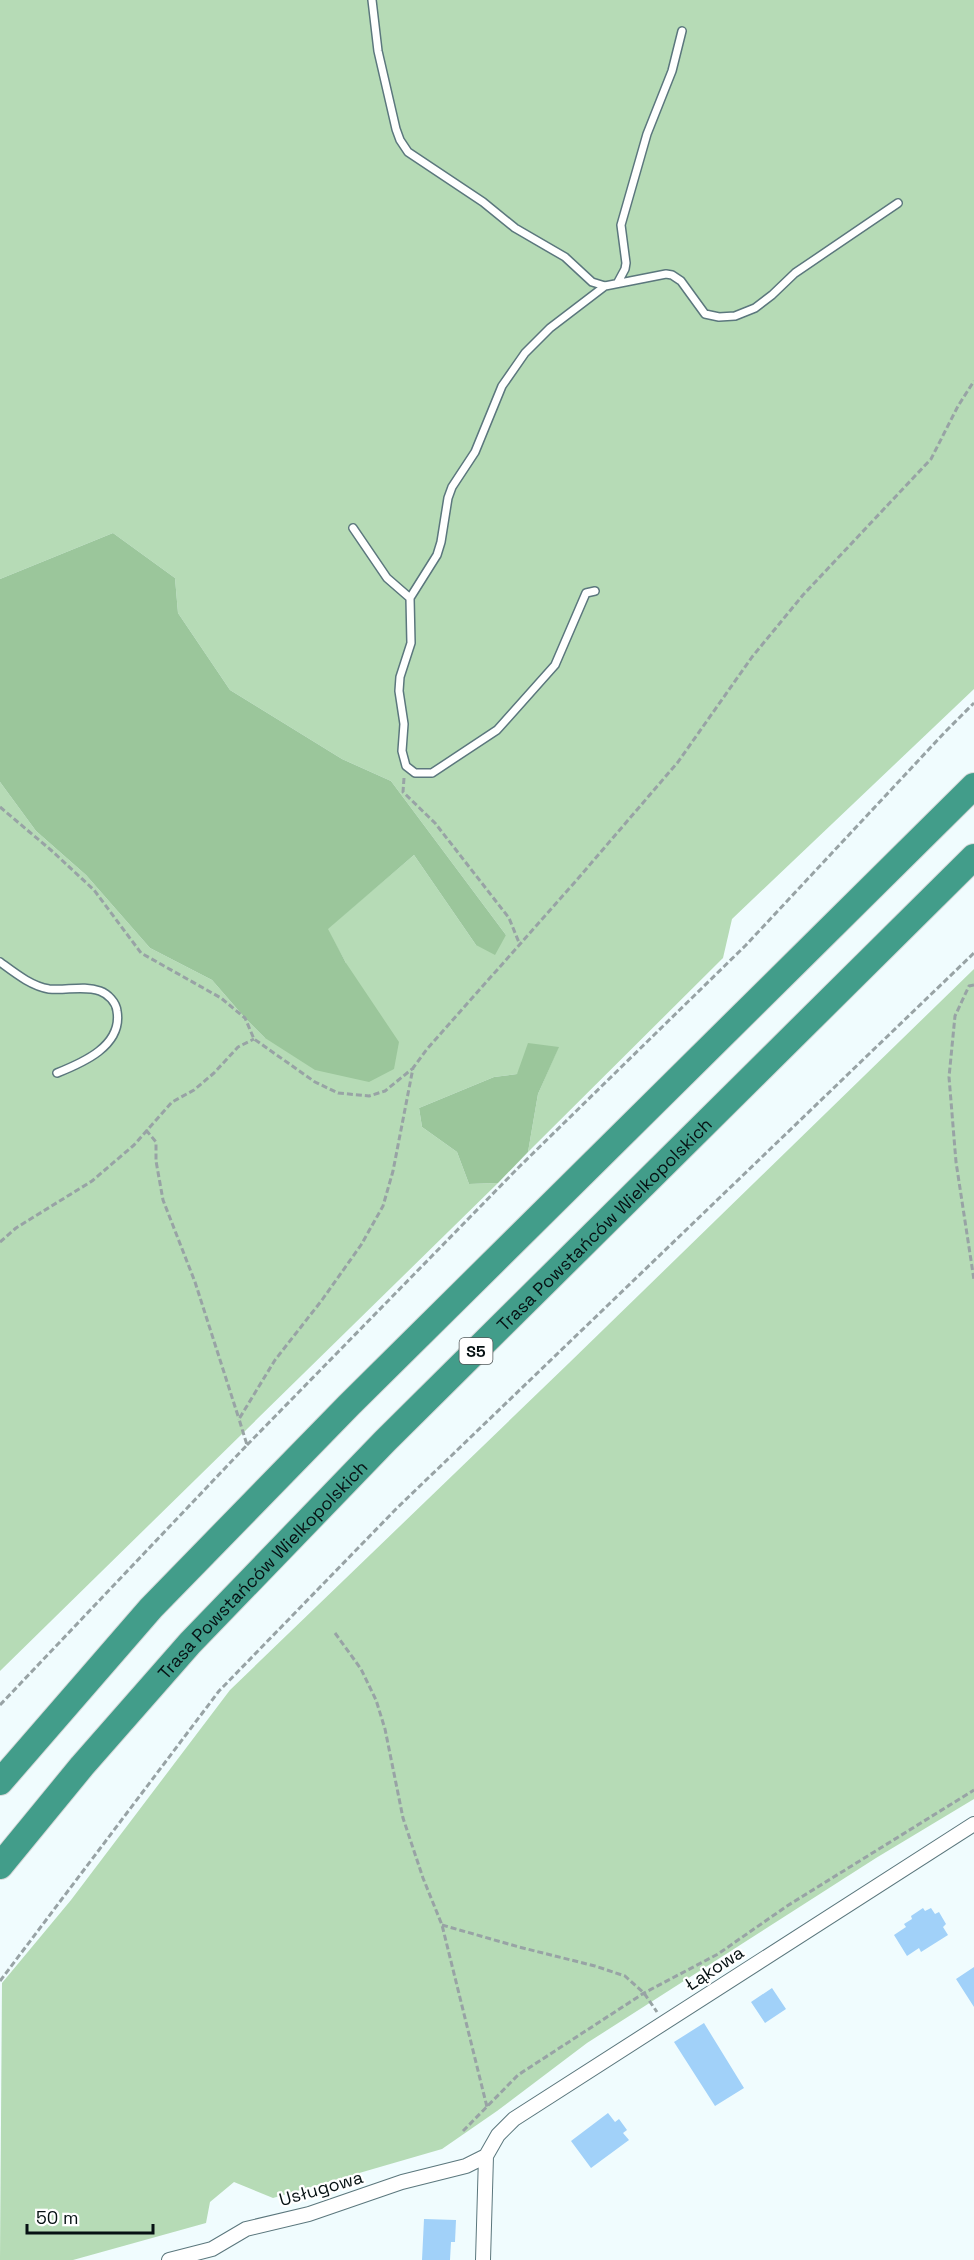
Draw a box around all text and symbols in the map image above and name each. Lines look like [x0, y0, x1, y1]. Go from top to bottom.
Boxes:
street label: Trasa Powstańców Wielkopolskich [491, 1112, 716, 1336]
road number: S5 [460, 1338, 492, 1364]
street label: Trasa Powstańców Wielkopolskich [152, 1455, 372, 1684]
street label: Łąkowa [680, 1940, 748, 1996]
street label: Usługowa [276, 2165, 366, 2211]
scale bar [27, 2197, 153, 2235]
text: 50 m [36, 2206, 78, 2229]

